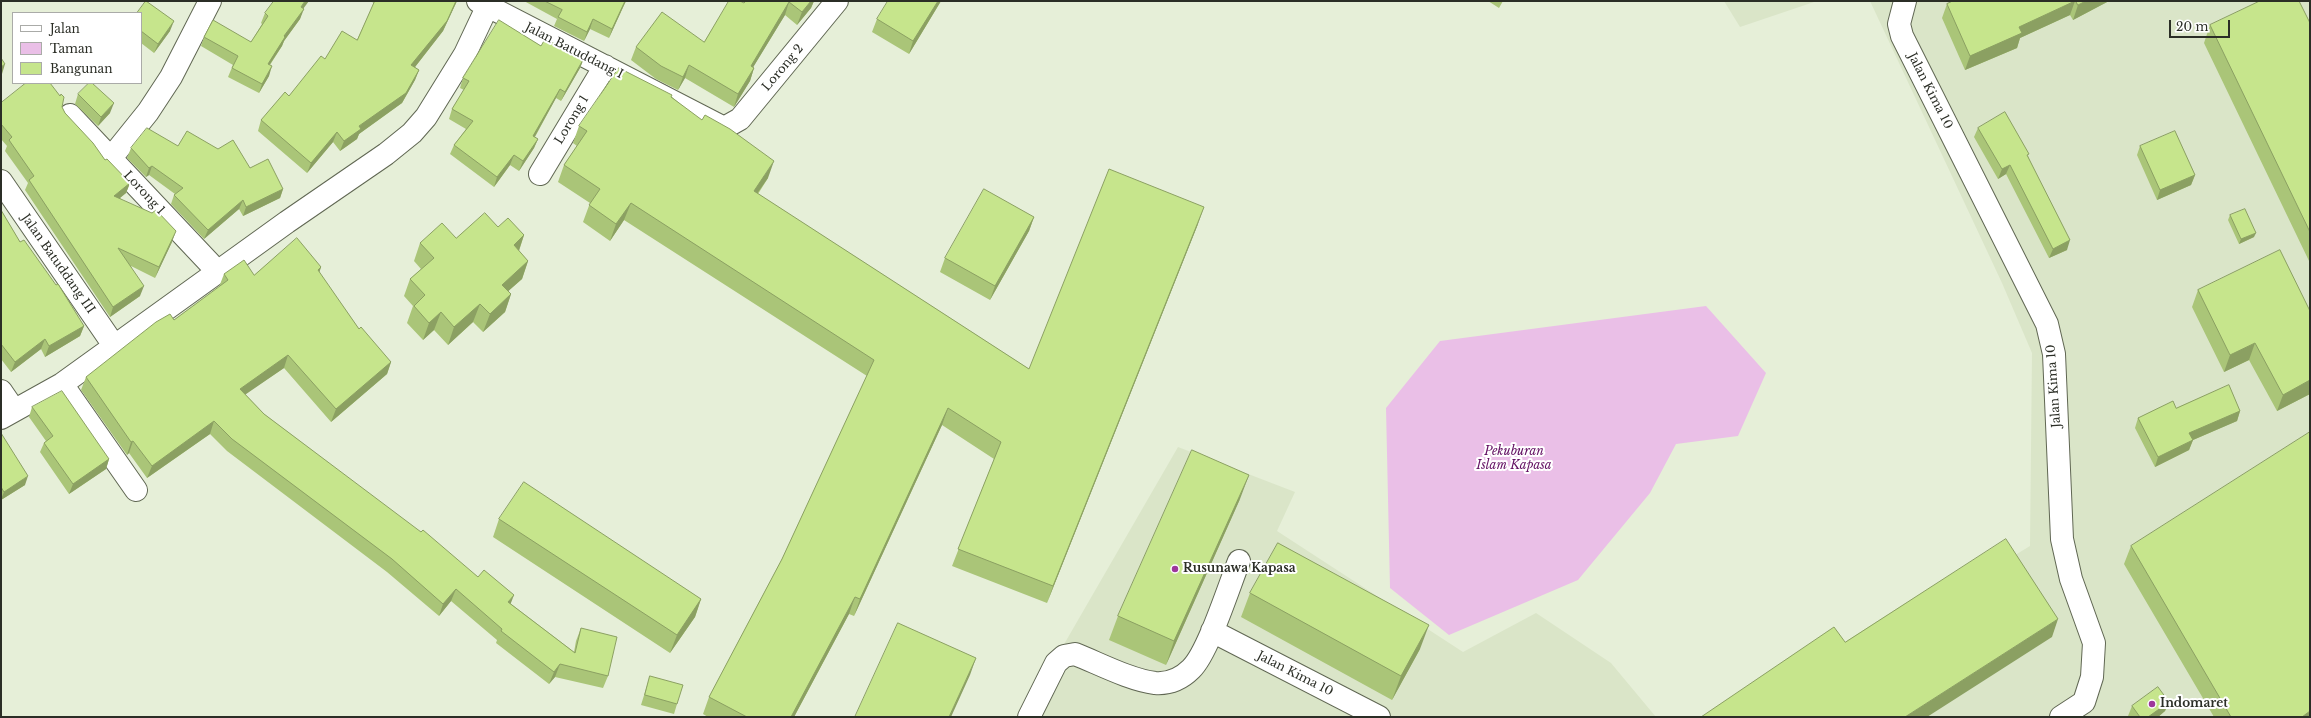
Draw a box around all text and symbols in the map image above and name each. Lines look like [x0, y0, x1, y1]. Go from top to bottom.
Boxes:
legend [12, 12, 142, 84]
scale bar [2171, 12, 2232, 38]
text: 20 m [2176, 19, 2208, 34]
street label: Jalan Batuddang I [522, 20, 626, 82]
text: Jalan [50, 21, 80, 36]
text: Taman [50, 41, 93, 56]
street label: Lorong 2 [759, 42, 807, 94]
street label: Jalan Kima 10 [1905, 51, 1955, 131]
text: Bangunan [50, 61, 113, 76]
street label: Lorong 1 [552, 93, 592, 147]
street label: Lorong 1 [120, 168, 168, 218]
street label: Jalan Batuddang III [18, 211, 98, 317]
street label: Jalan Kima 10 [2044, 344, 2064, 428]
park label: Pekuburan Islam Kapasa [1476, 445, 1552, 473]
place label: Rusunawa Kapasa [1183, 562, 1296, 576]
marker: Rusunawa Kapasa [1170, 564, 1180, 574]
street label: Jalan Kima 10 [1255, 649, 1335, 699]
place label: Indomaret [2160, 697, 2228, 711]
marker: Indomaret [2147, 699, 2157, 709]

